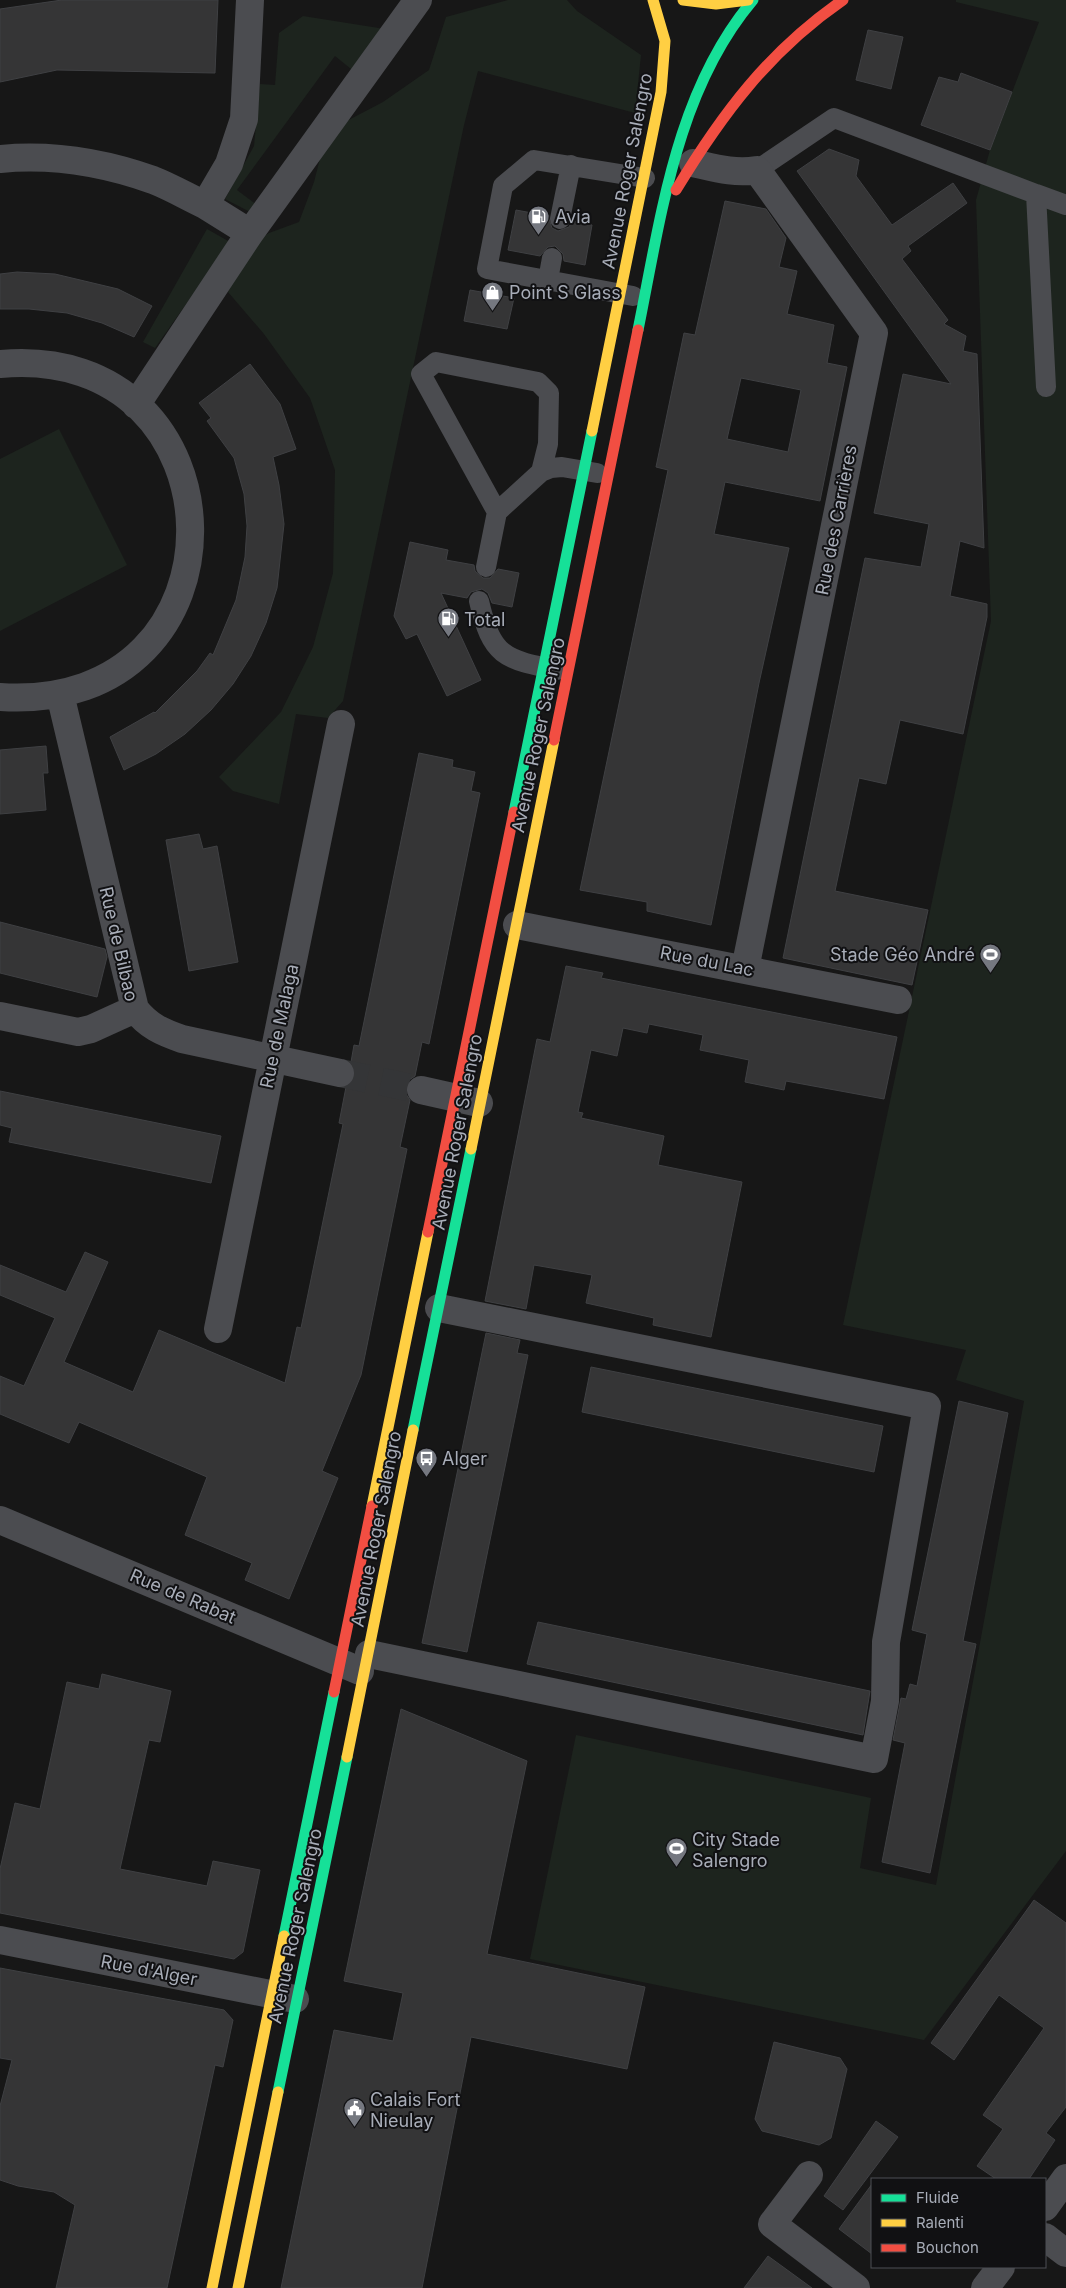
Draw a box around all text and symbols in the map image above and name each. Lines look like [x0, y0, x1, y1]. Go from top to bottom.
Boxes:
street label: Avenue Roger Salengro [598, 71, 656, 271]
fuel station icon: Avia [527, 204, 551, 235]
place label: Avia [555, 206, 591, 227]
shop icon: Point S Glass [481, 280, 505, 311]
place label: Point S Glass [509, 282, 621, 303]
street label: Rue des Carrières [811, 443, 861, 597]
fuel station icon: Total [436, 607, 460, 638]
place label: Total [464, 609, 505, 630]
street label: Avenue Roger Salengro [507, 635, 569, 835]
street label: Rue de Bilbao [96, 885, 142, 1003]
street label: Rue du Lac [658, 942, 756, 980]
sports icon: Stade Géo André [979, 942, 1003, 973]
place label: Stade Géo André [830, 944, 975, 965]
street label: Rue de Malaga [256, 962, 302, 1090]
street label: Avenue Roger Salengro [428, 1032, 486, 1232]
street label: Avenue Roger Salengro [347, 1429, 405, 1629]
bus stop icon: Alger [414, 1446, 438, 1477]
place label: Alger [442, 1448, 487, 1469]
street label: Rue de Rabat [127, 1564, 239, 1628]
street label: Avenue Roger Salengro [264, 1826, 326, 2026]
place label: City Stade Salengro [692, 1829, 780, 1871]
sports icon: City Stade Salengro [664, 1837, 688, 1868]
street label: Rue d'Alger [99, 1950, 199, 1990]
place label: Calais Fort Nieulay [370, 2089, 460, 2131]
public building icon: Calais Fort Nieulay [342, 2097, 366, 2128]
legend [871, 2178, 1046, 2268]
text: Fluide [916, 2188, 959, 2207]
text: Ralenti [916, 2213, 964, 2232]
text: Bouchon [916, 2238, 979, 2257]

